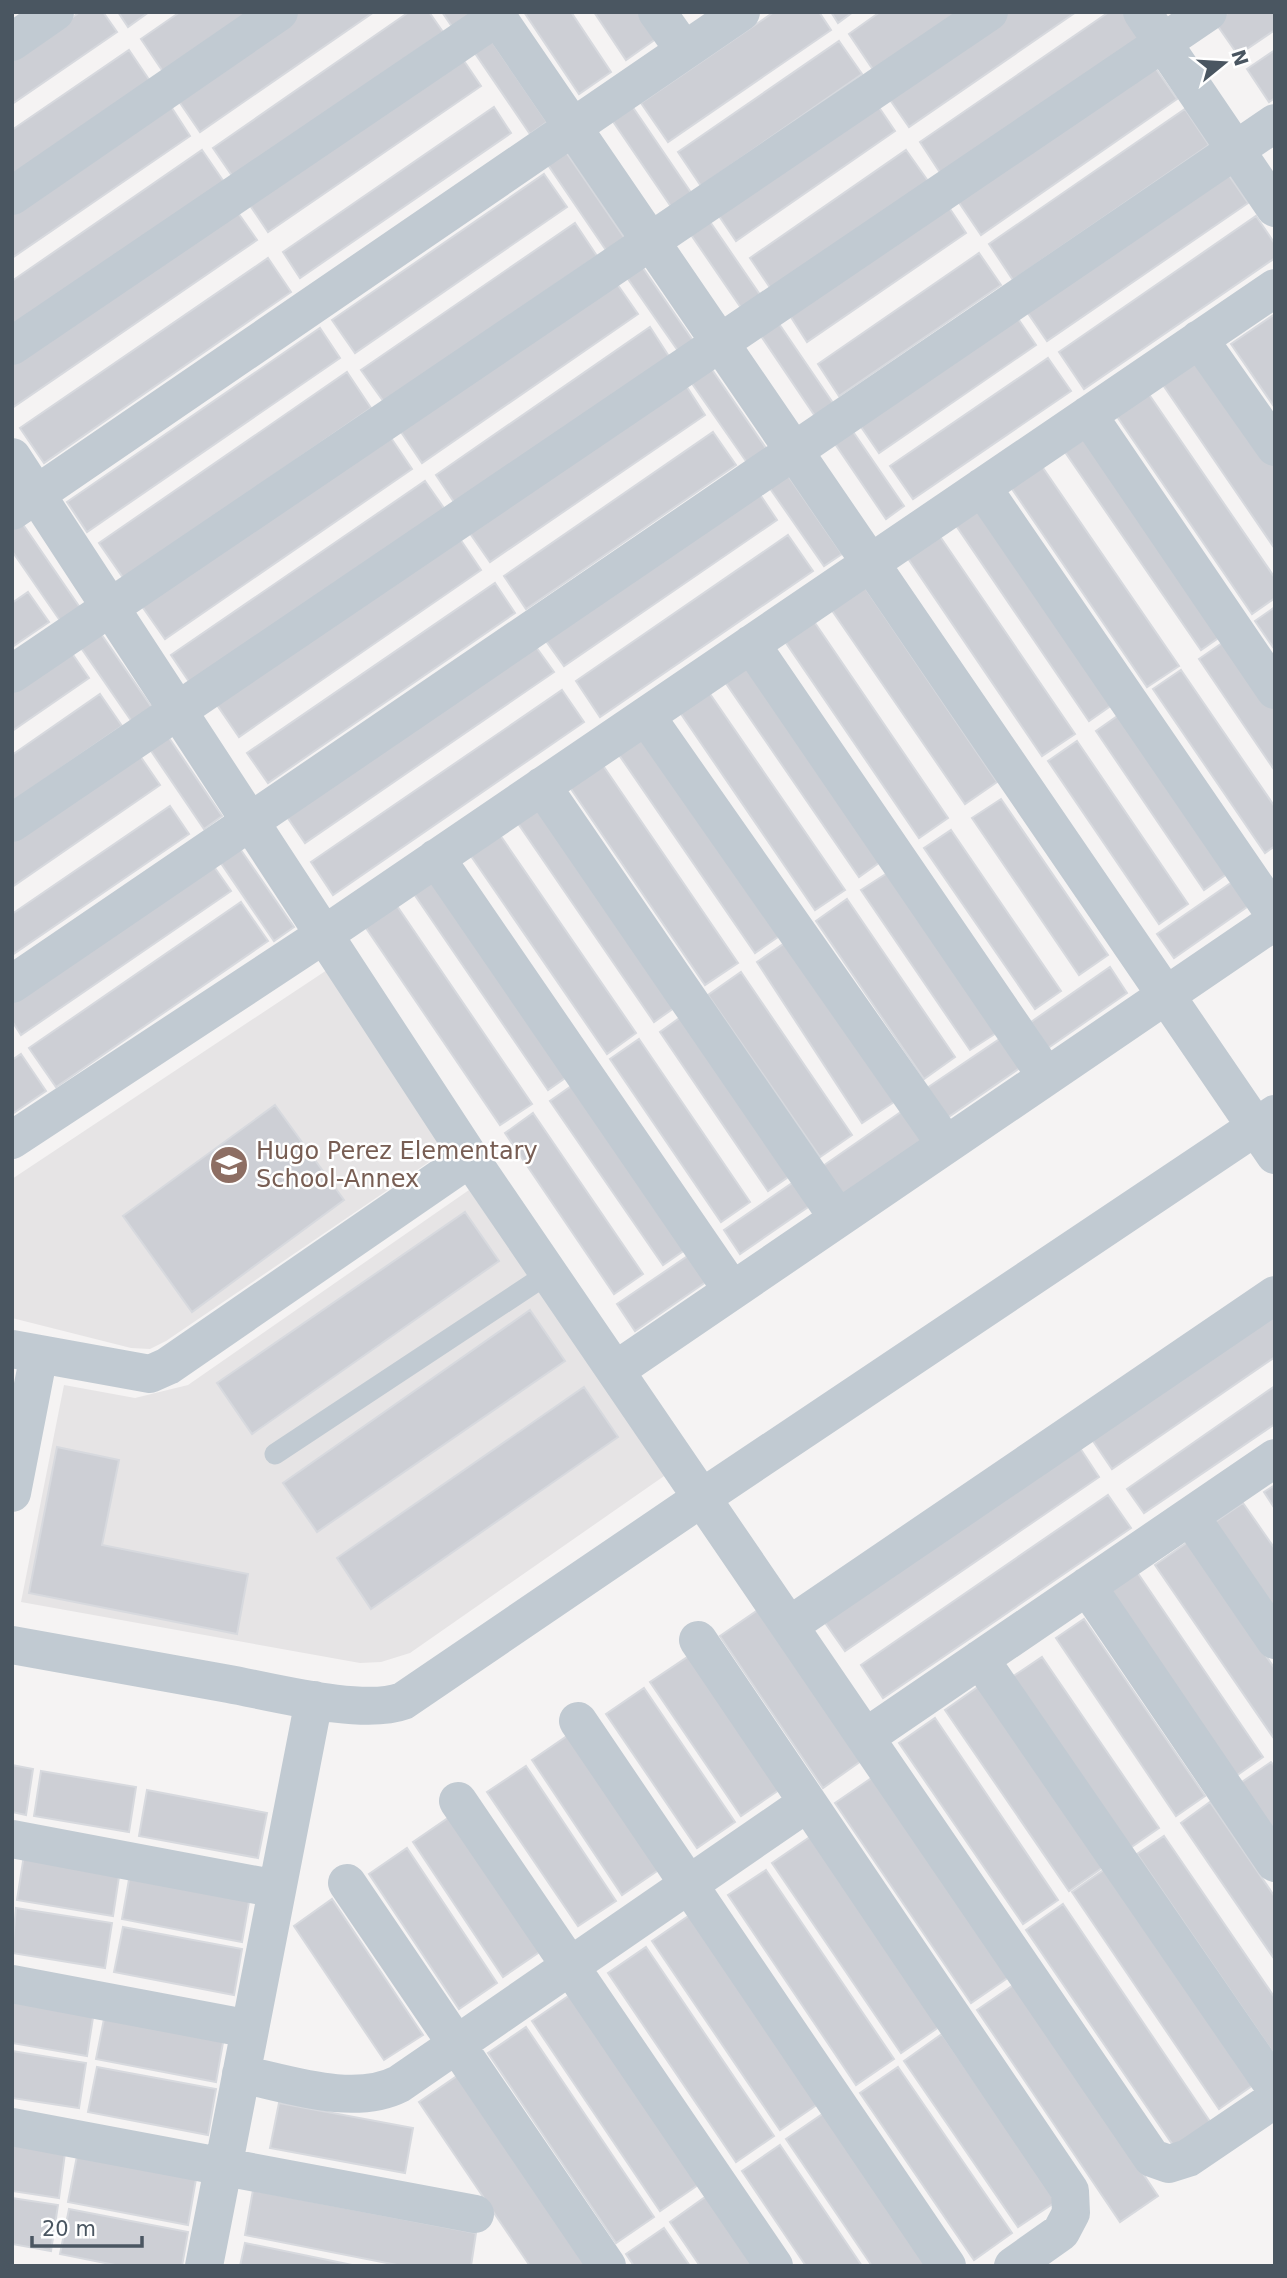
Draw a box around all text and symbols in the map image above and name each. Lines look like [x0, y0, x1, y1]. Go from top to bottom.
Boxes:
north arrow [1189, 28, 1259, 98]
text: N [1227, 47, 1253, 69]
place label: Hugo Perez Elementary School-Annex [256, 1137, 538, 1193]
school or university icon: Hugo Perez Elementary School-Annex [208, 1144, 250, 1186]
scale bar [32, 2204, 142, 2248]
text: 20 m [42, 2217, 96, 2241]

